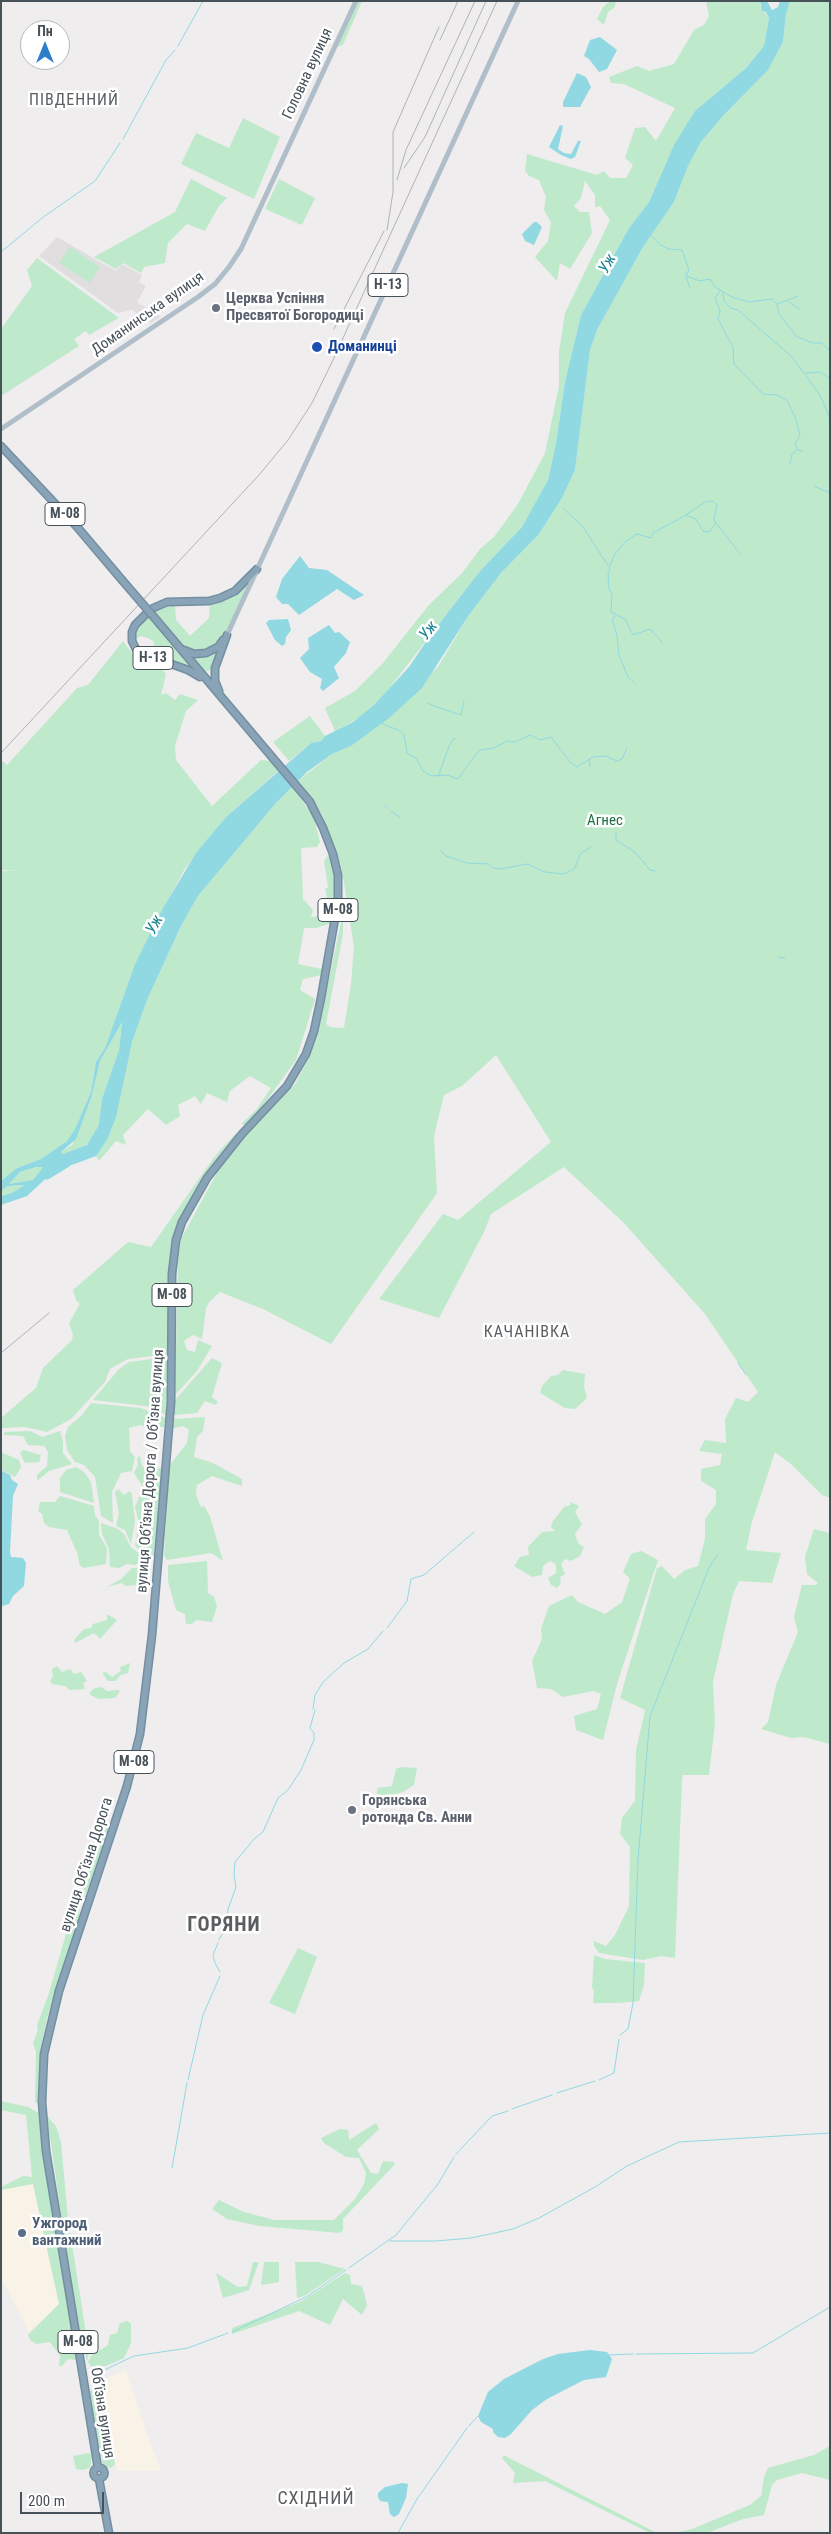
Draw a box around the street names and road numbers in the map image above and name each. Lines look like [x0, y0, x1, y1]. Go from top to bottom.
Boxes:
street label: Головна вулиця [279, 26, 337, 122]
street label: Доманинська вулиця [88, 268, 208, 360]
road number: Н-13 [368, 274, 408, 296]
road number: М-08 [45, 502, 85, 526]
road number: Н-13 [133, 646, 173, 670]
road number: М-08 [318, 898, 358, 922]
road number: М-08 [152, 1284, 192, 1306]
street label: вулиця Обʼїзна Дорога / Обʼїзна вулиця [134, 1349, 168, 1593]
road number: М-08 [114, 1750, 154, 1774]
street label: вулиця Обʼїзна Дорога [57, 1796, 117, 1934]
road number: М-08 [58, 2330, 98, 2354]
street label: Обʼїзна вулиця [86, 2366, 118, 2460]

